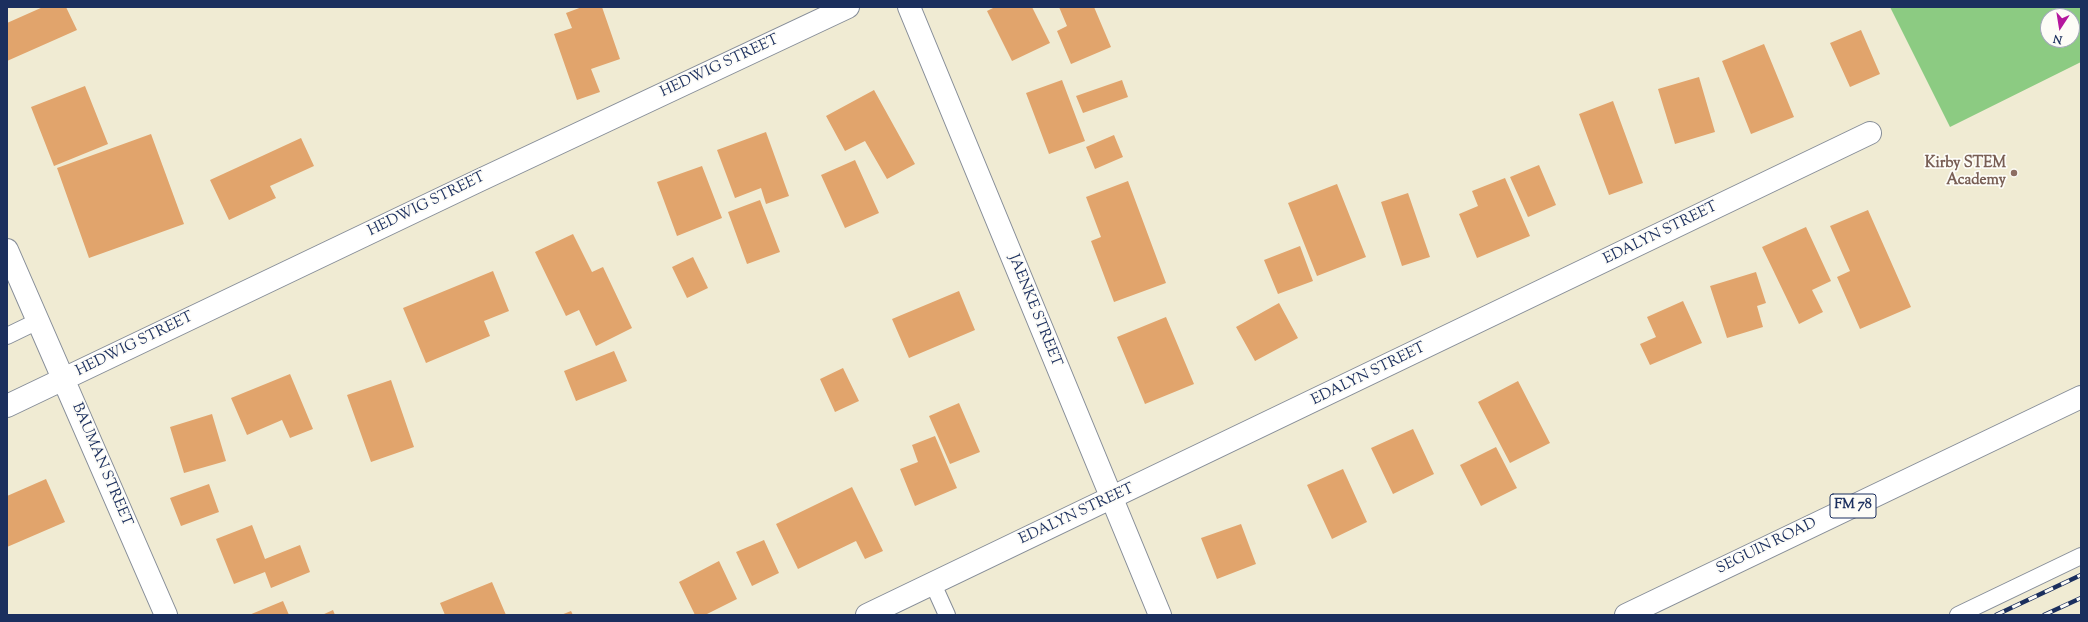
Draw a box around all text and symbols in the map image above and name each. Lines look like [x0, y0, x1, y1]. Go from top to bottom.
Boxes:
north arrow [2040, 8, 2080, 48]
text: N [2052, 30, 2064, 47]
street label: HEDWIG STREET [658, 32, 782, 102]
place label: Kirby STEM Academy [1925, 155, 2006, 190]
marker: Kirby STEM Academy [2009, 168, 2019, 178]
street label: HEDWIG STREET [365, 169, 489, 241]
street label: EDALYN STREET [1601, 199, 1721, 269]
street label: JAENKE STREET [1003, 252, 1065, 370]
street label: HEDWIG STREET [73, 309, 197, 381]
street label: EDALYN STREET [1309, 340, 1429, 410]
street label: BAUMAN STREET [67, 400, 135, 530]
street label: EDALYN STREET [1017, 481, 1137, 549]
road number: FM 78 [1830, 494, 1876, 518]
street label: SEGUIN ROAD [1714, 515, 1820, 579]

